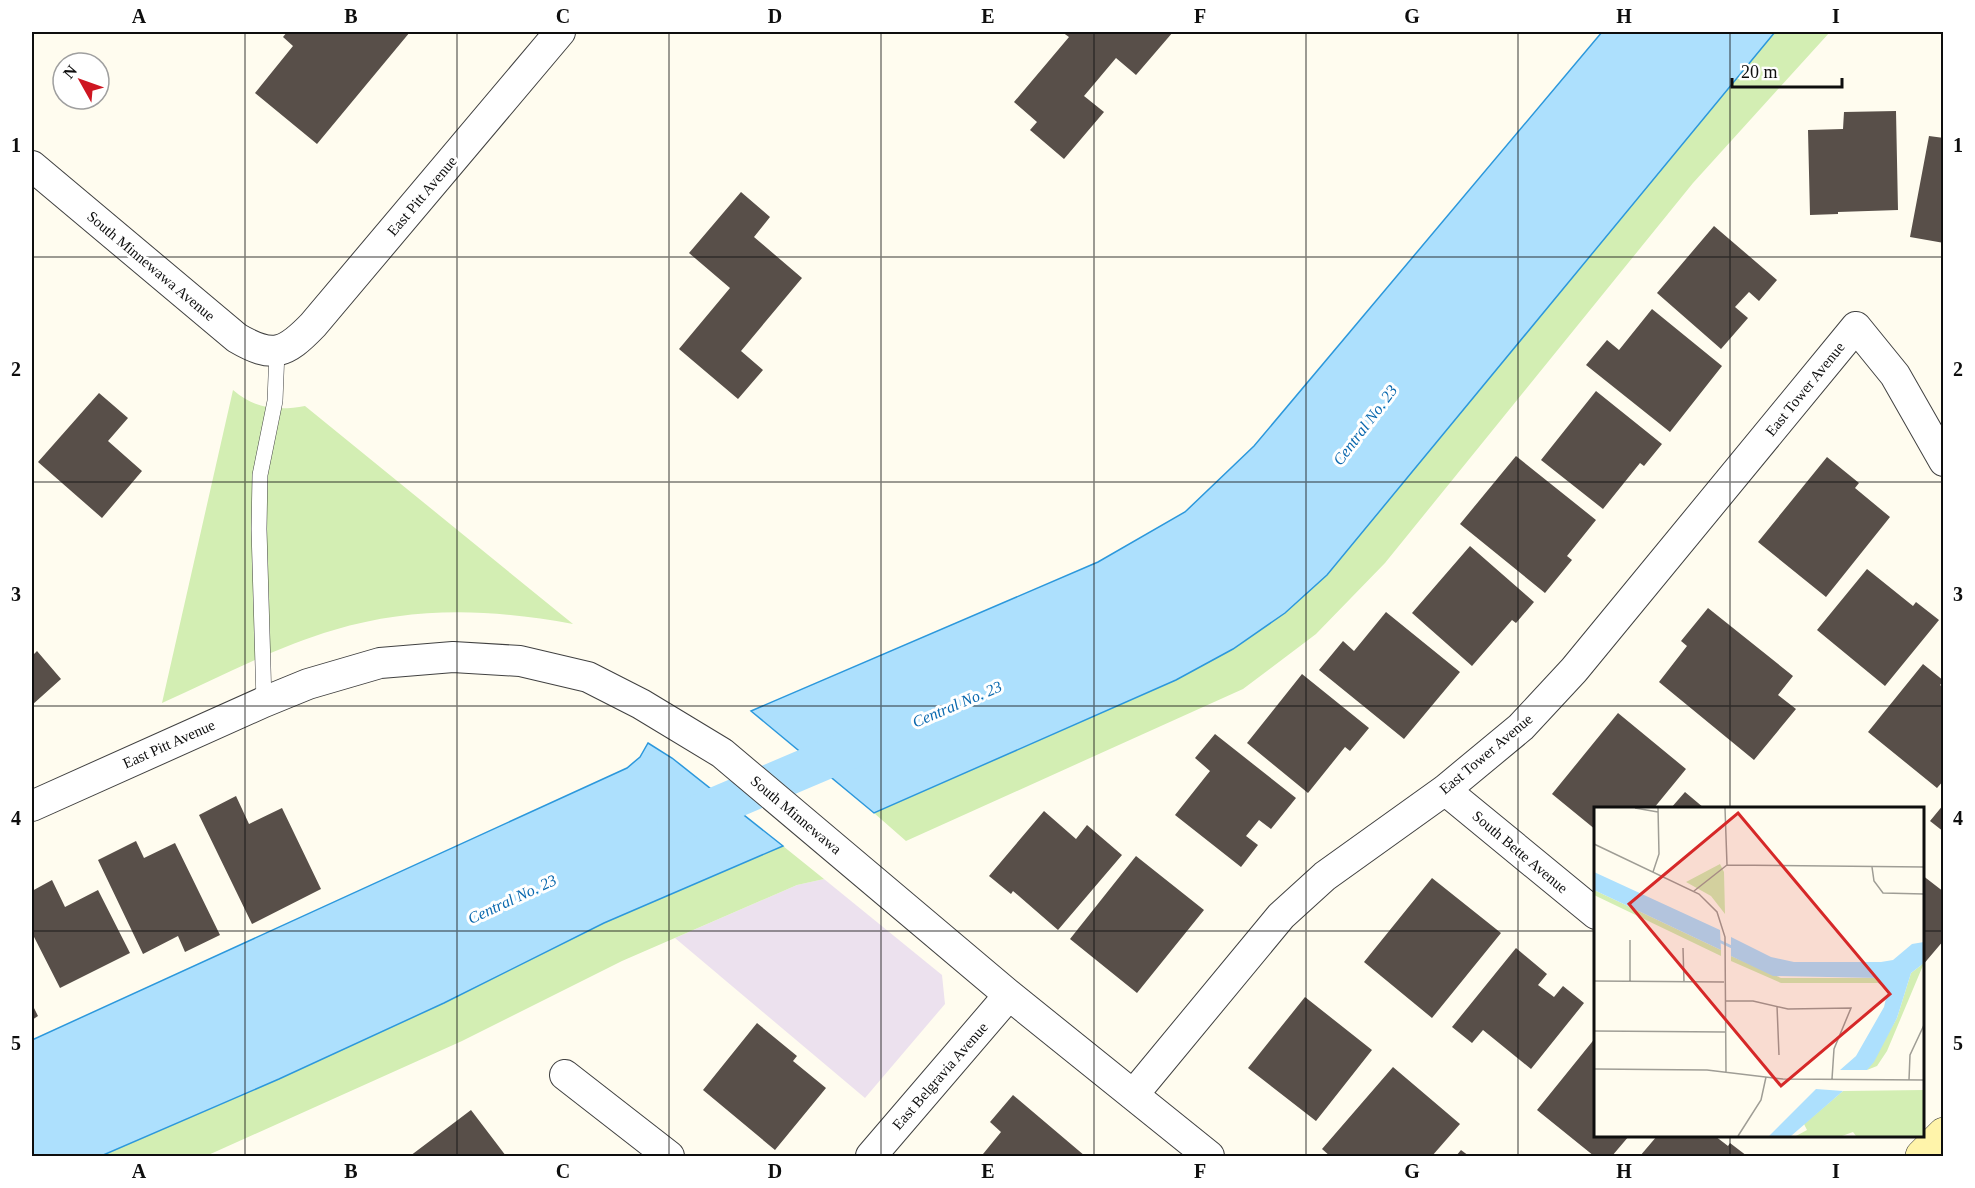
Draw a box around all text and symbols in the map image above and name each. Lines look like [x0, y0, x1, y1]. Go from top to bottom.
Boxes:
text: A [132, 5, 147, 27]
text: B [344, 5, 358, 27]
text: C [556, 5, 570, 27]
text: D [768, 5, 782, 27]
text: E [981, 5, 995, 27]
text: F [1194, 5, 1206, 27]
text: G [1404, 5, 1420, 27]
text: H [1616, 5, 1632, 27]
text: I [1832, 5, 1840, 27]
north arrow [51, 51, 111, 111]
scale bar [1732, 51, 1842, 89]
text: N [60, 61, 80, 82]
text: 20 m [1741, 62, 1778, 82]
text: 1 [11, 134, 21, 156]
text: 1 [1953, 134, 1963, 156]
street label: East Pitt Avenue [384, 153, 460, 239]
street label: South Minnewawa Avenue [84, 208, 218, 324]
street label: East Tower Avenue [1762, 339, 1848, 439]
text: 2 [11, 358, 21, 380]
text: 2 [1953, 358, 1963, 380]
water label: Central No. 23 [1329, 382, 1401, 468]
text: 3 [11, 583, 21, 605]
text: 3 [1953, 583, 1963, 605]
water label: Central No. 23 [910, 678, 1004, 730]
street label: East Tower Avenue [1436, 710, 1536, 797]
street label: East Pitt Avenue [121, 716, 218, 771]
street label: South Minnewawa [748, 773, 845, 858]
text: 4 [11, 807, 21, 829]
inset map [1594, 807, 1924, 1137]
text: 4 [1953, 807, 1963, 829]
street label: South Bette Avenue [1469, 808, 1571, 897]
water label: Central No. 23 [465, 871, 559, 927]
street label: East Belgravia Avenue [889, 1019, 991, 1133]
text: 5 [11, 1032, 21, 1054]
text: 5 [1953, 1032, 1963, 1054]
text: A [132, 1160, 147, 1182]
text: B [344, 1160, 358, 1182]
text: C [556, 1160, 570, 1182]
text: D [768, 1160, 782, 1182]
text: E [981, 1160, 995, 1182]
text: F [1194, 1160, 1206, 1182]
text: G [1404, 1160, 1420, 1182]
text: H [1616, 1160, 1632, 1182]
text: I [1832, 1160, 1840, 1182]

